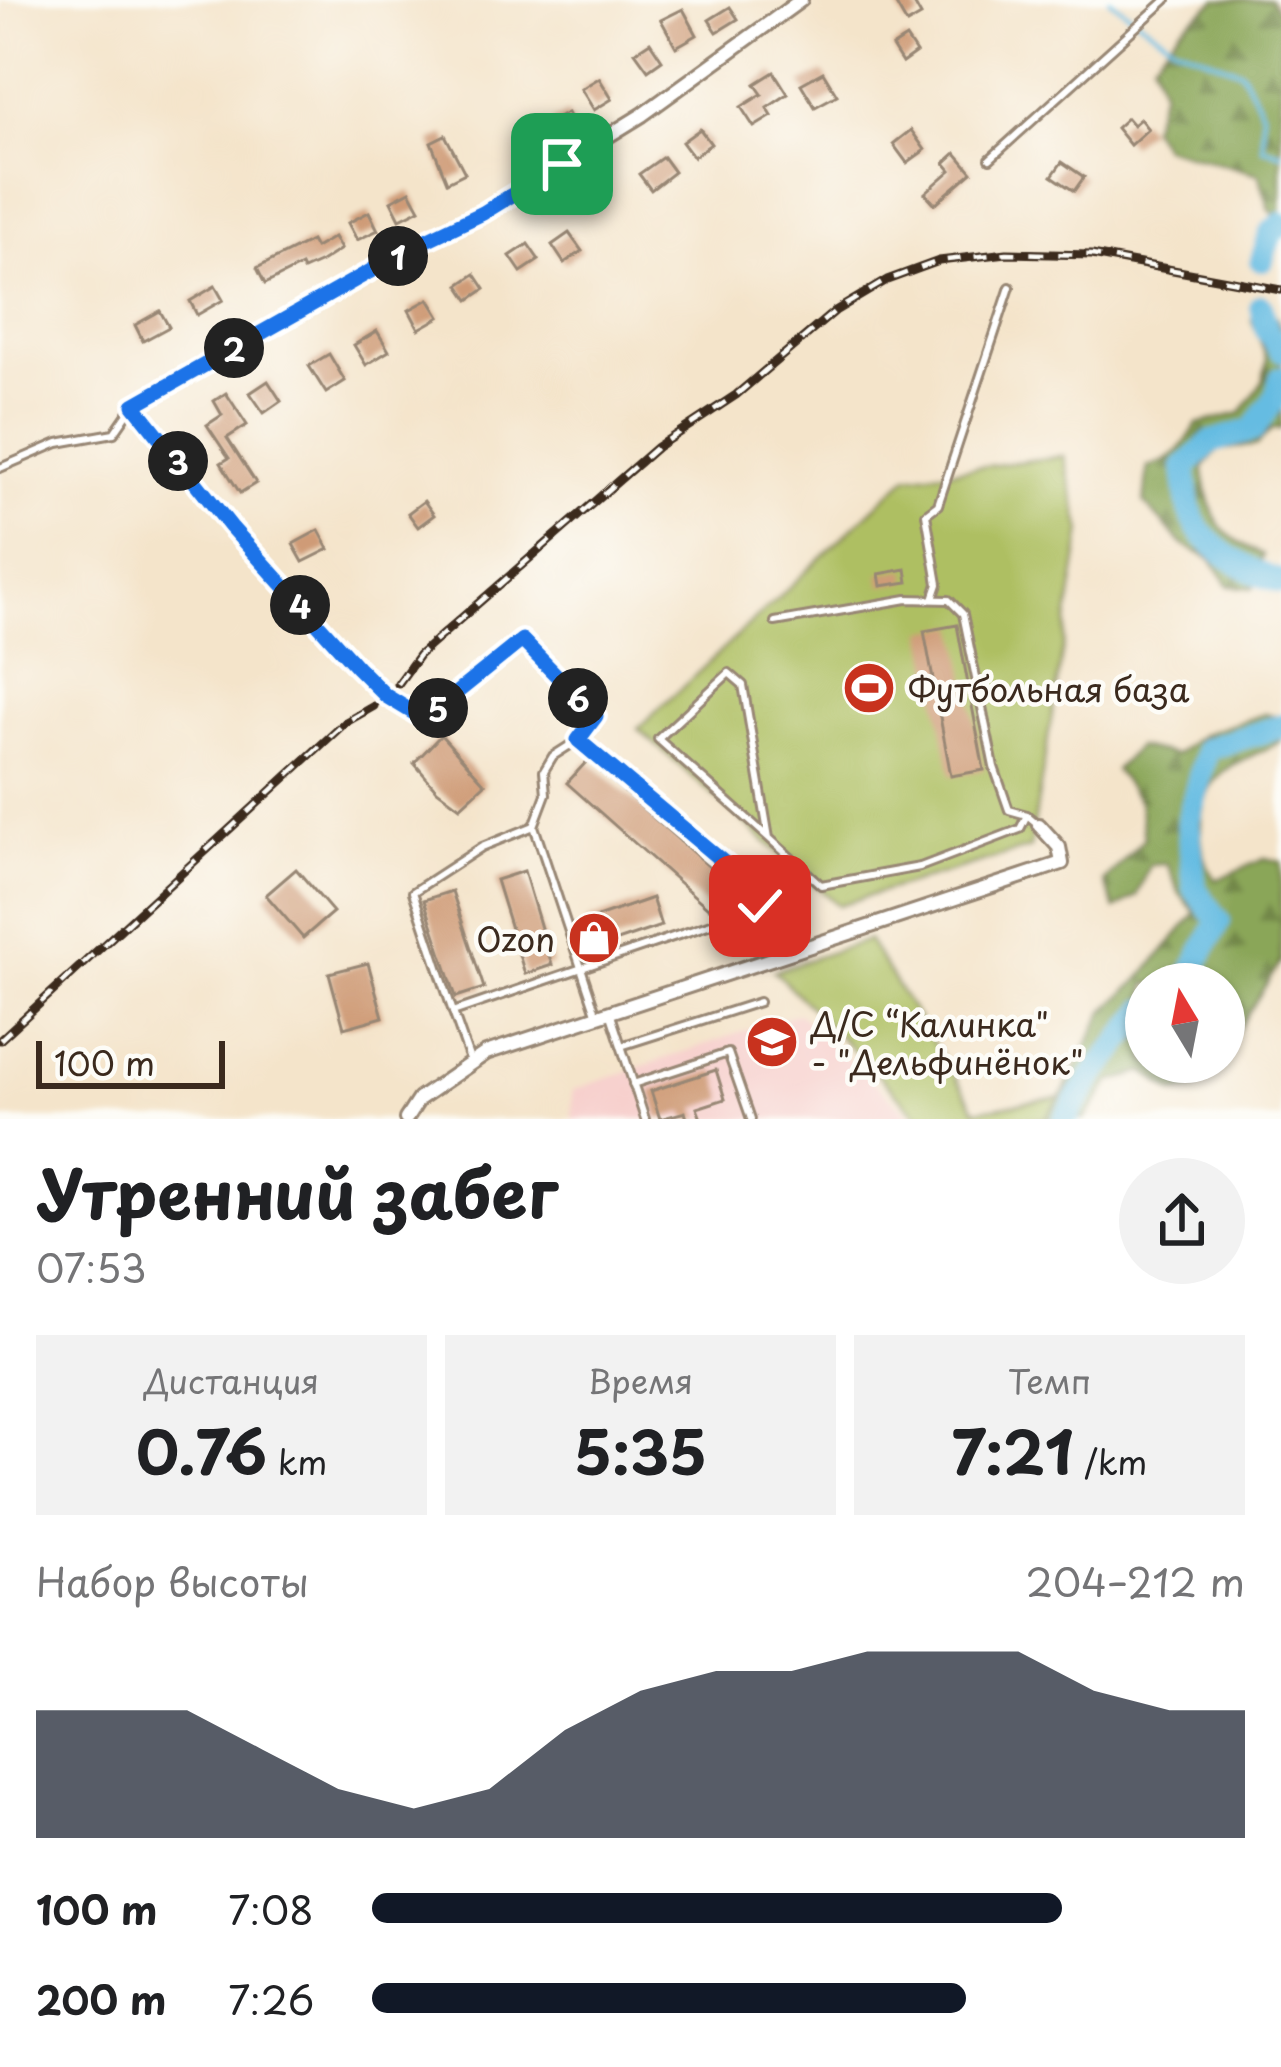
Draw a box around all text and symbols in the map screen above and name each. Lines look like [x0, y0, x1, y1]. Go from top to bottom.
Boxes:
pin [511, 113, 613, 215]
icon: arrive [529, 131, 595, 197]
pin: 1 [368, 226, 428, 286]
text: 1 [390, 231, 406, 281]
pin: 2 [204, 318, 264, 378]
text: 2 [222, 323, 246, 373]
pin: 3 [148, 431, 208, 491]
text: 3 [167, 436, 189, 486]
pin: 4 [270, 575, 330, 635]
text: 4 [289, 580, 311, 630]
sports icon: Футбольная база [841, 660, 897, 716]
place label: Футбольная база [908, 663, 1190, 713]
pin: 6 [548, 668, 608, 728]
text: 6 [566, 673, 590, 723]
pin: 5 [408, 678, 468, 738]
text: 5 [427, 683, 449, 733]
pin [709, 855, 811, 957]
icon: check [727, 873, 793, 939]
shop icon: Ozon [566, 910, 622, 966]
place label: Ozon [476, 913, 555, 963]
north arrow [1125, 963, 1245, 1083]
map controls [1125, 963, 1245, 1083]
place label: Д/С “Калинка" - "Дельфинёнок" [810, 998, 1084, 1086]
school or university icon: Д/С “Калинка" - "Дельфинёнок" [744, 1014, 800, 1070]
scale bar [36, 1035, 225, 1088]
text: 100 m [54, 1037, 155, 1087]
text: Утренний забег [36, 1142, 558, 1241]
button: share [1119, 1158, 1245, 1284]
text: 07:53 [36, 1237, 146, 1296]
text: Дистанция [144, 1355, 319, 1405]
text: Время [588, 1355, 693, 1405]
text: Темп [1008, 1355, 1091, 1405]
text: 0.76 [136, 1405, 267, 1495]
text: 5:35 [574, 1405, 707, 1495]
text: 7:21 [952, 1405, 1074, 1495]
text: km [267, 1436, 327, 1486]
text: /km [1074, 1436, 1147, 1486]
text: Набор высоты [36, 1551, 309, 1610]
text: 204–212 m [1026, 1551, 1245, 1610]
text: 100 m [36, 1879, 158, 1938]
text: 7:08 [228, 1879, 314, 1938]
text: 200 m [36, 1969, 166, 2028]
text: 7:26 [228, 1969, 314, 2028]

